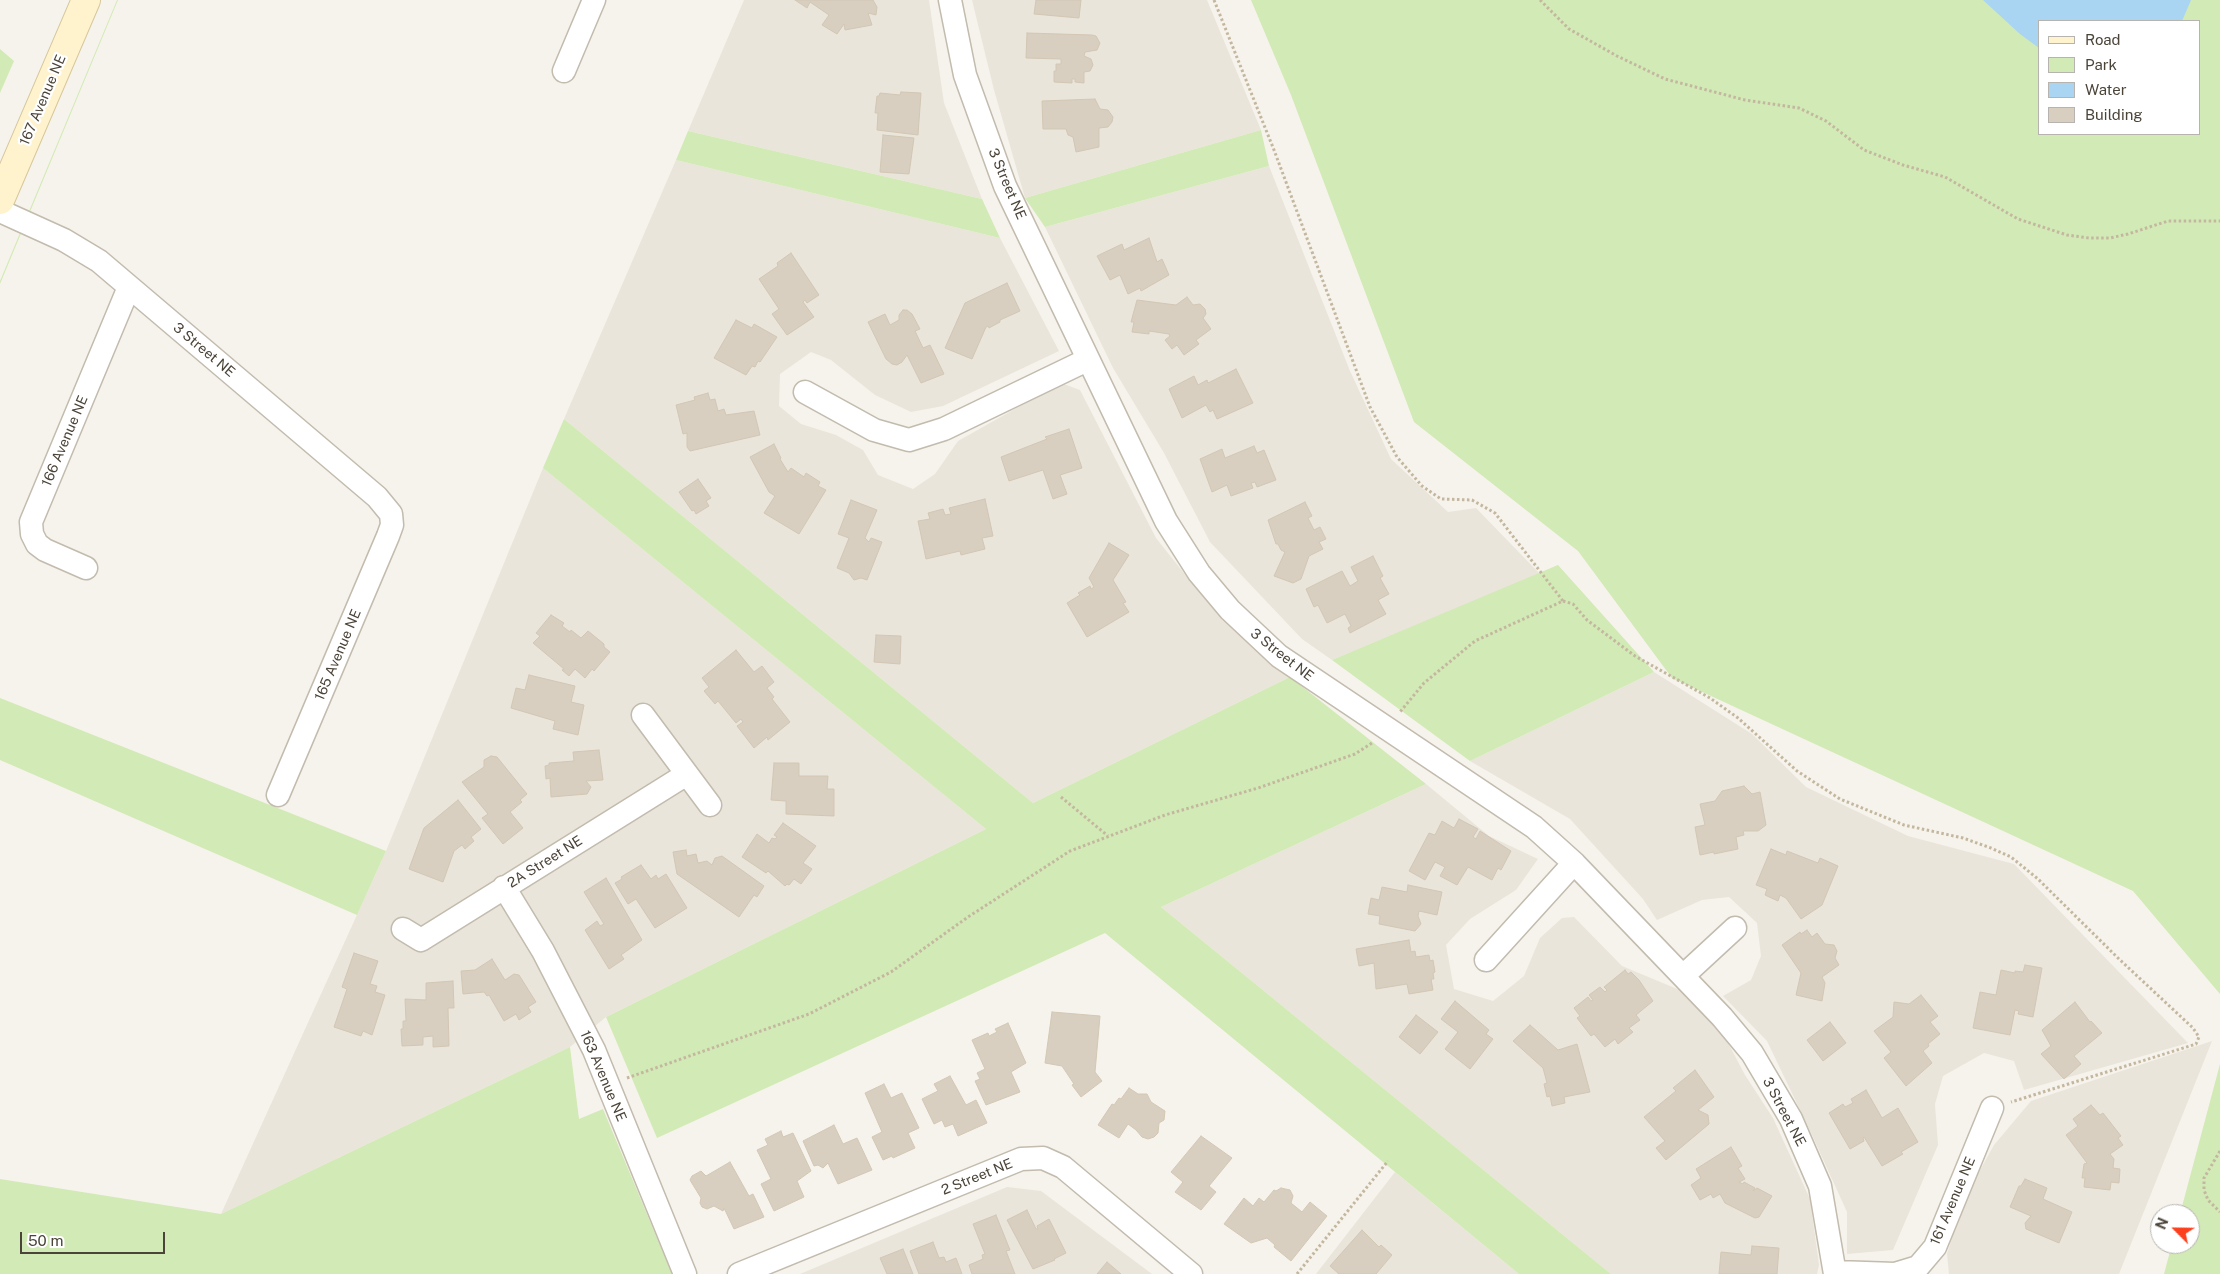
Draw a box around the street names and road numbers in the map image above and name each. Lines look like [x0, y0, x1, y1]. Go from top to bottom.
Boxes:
street label: 167 Avenue NE [16, 52, 70, 148]
street label: 3 Street NE [984, 146, 1030, 222]
street label: 3 Street NE [170, 319, 238, 381]
street label: 166 Avenue NE [38, 393, 92, 489]
street label: 165 Avenue NE [311, 607, 365, 703]
street label: 3 Street NE [1247, 625, 1317, 685]
street label: 2A Street NE [504, 832, 586, 892]
street label: 163 Avenue NE [576, 1028, 630, 1124]
street label: 3 Street NE [1759, 1075, 1809, 1149]
street label: 161 Avenue NE [1927, 1154, 1979, 1248]
street label: 2 Street NE [939, 1155, 1015, 1199]

